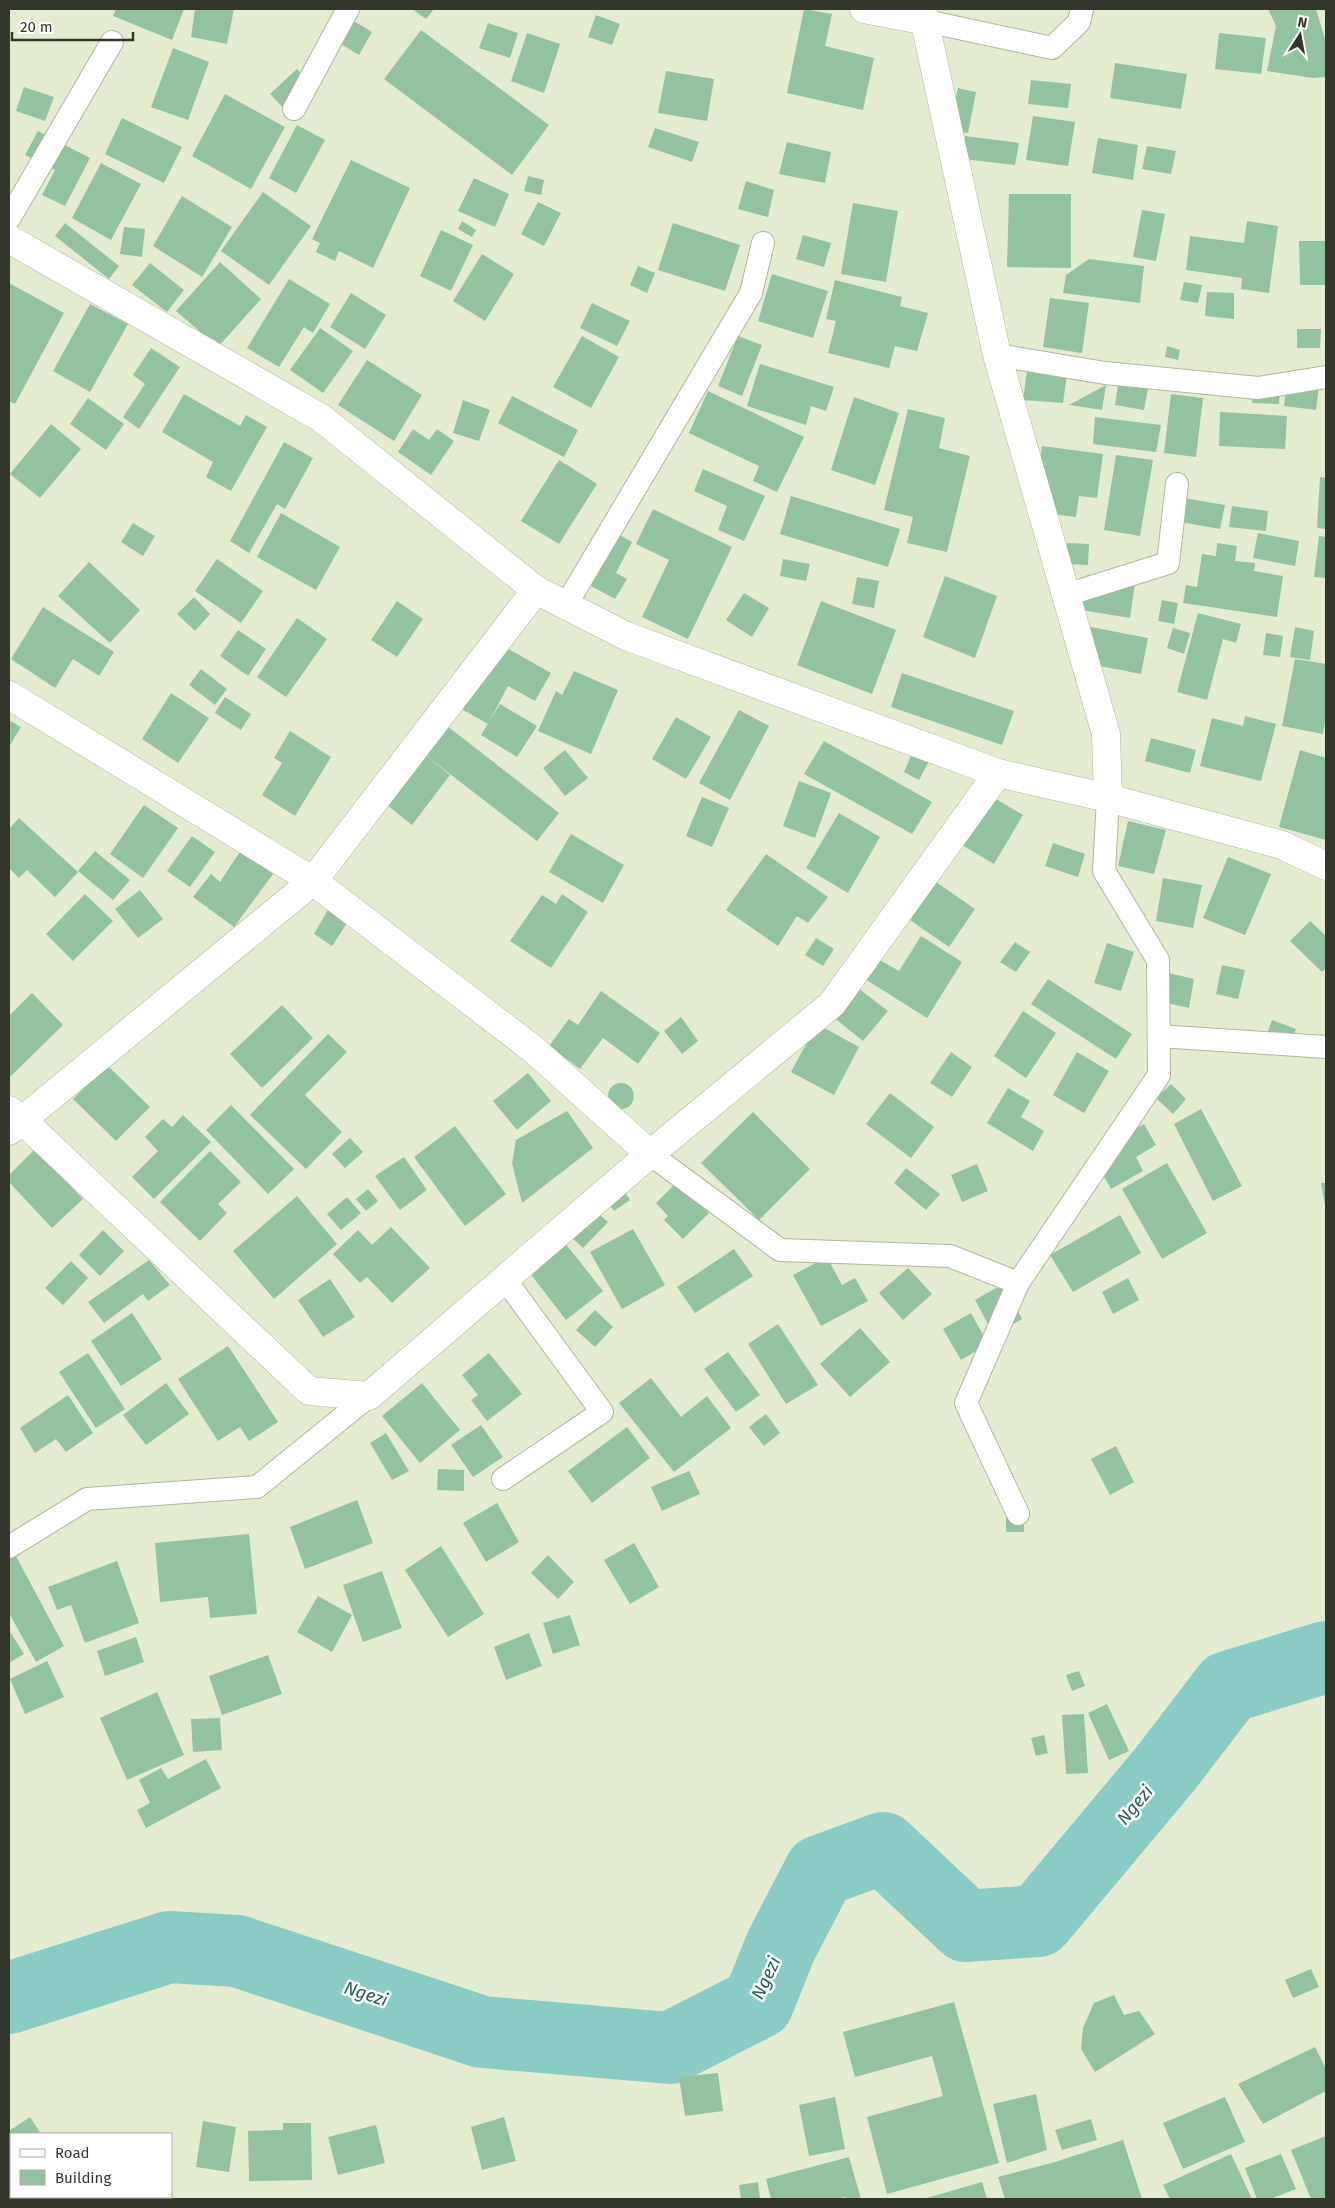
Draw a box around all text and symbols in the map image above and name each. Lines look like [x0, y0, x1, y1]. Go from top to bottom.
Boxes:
scale bar [12, 10, 134, 42]
north arrow [1275, 10, 1325, 60]
text: N [1296, 13, 1309, 32]
text: 20 m [20, 18, 53, 36]
water label: Ngezi [1112, 1781, 1158, 1829]
water label: Ngezi [747, 1953, 785, 2003]
water label: Ngezi [341, 1977, 391, 2011]
legend [10, 2133, 172, 2198]
text: Road [55, 2144, 90, 2162]
text: Building [55, 2169, 111, 2187]

